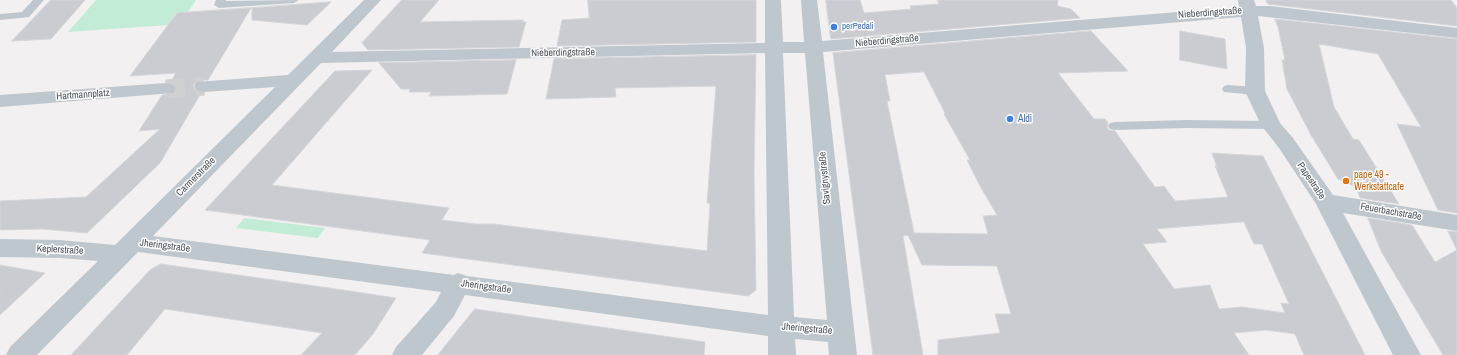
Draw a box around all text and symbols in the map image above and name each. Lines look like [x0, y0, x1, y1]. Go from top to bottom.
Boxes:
street label: Nieberdingstraße [1178, 5, 1242, 21]
marker: perPedali [829, 22, 839, 32]
place label: perPedali [842, 22, 874, 32]
street label: Nieberdingstraße [855, 32, 919, 50]
street label: Nieberdingstraße [531, 46, 595, 60]
street label: Hartmannplatz [56, 87, 110, 103]
place label: Aldi [1018, 113, 1032, 125]
marker: Aldi [1005, 114, 1015, 124]
street label: Savignystraße [817, 151, 833, 205]
street label: Carmerstraße [174, 155, 218, 199]
street label: Papestraße [1294, 160, 1328, 202]
place label: pape 49 - Werkstattcafe [1354, 169, 1404, 192]
marker: pape 49 - Werkstattcafe [1341, 176, 1351, 186]
street label: Feuerbachstraße [1359, 201, 1423, 223]
street label: Jheringstraße [139, 237, 191, 255]
street label: Keplerstraße [36, 243, 84, 257]
street label: Jheringstraße [460, 278, 512, 296]
street label: Jheringstraße [781, 321, 833, 337]

